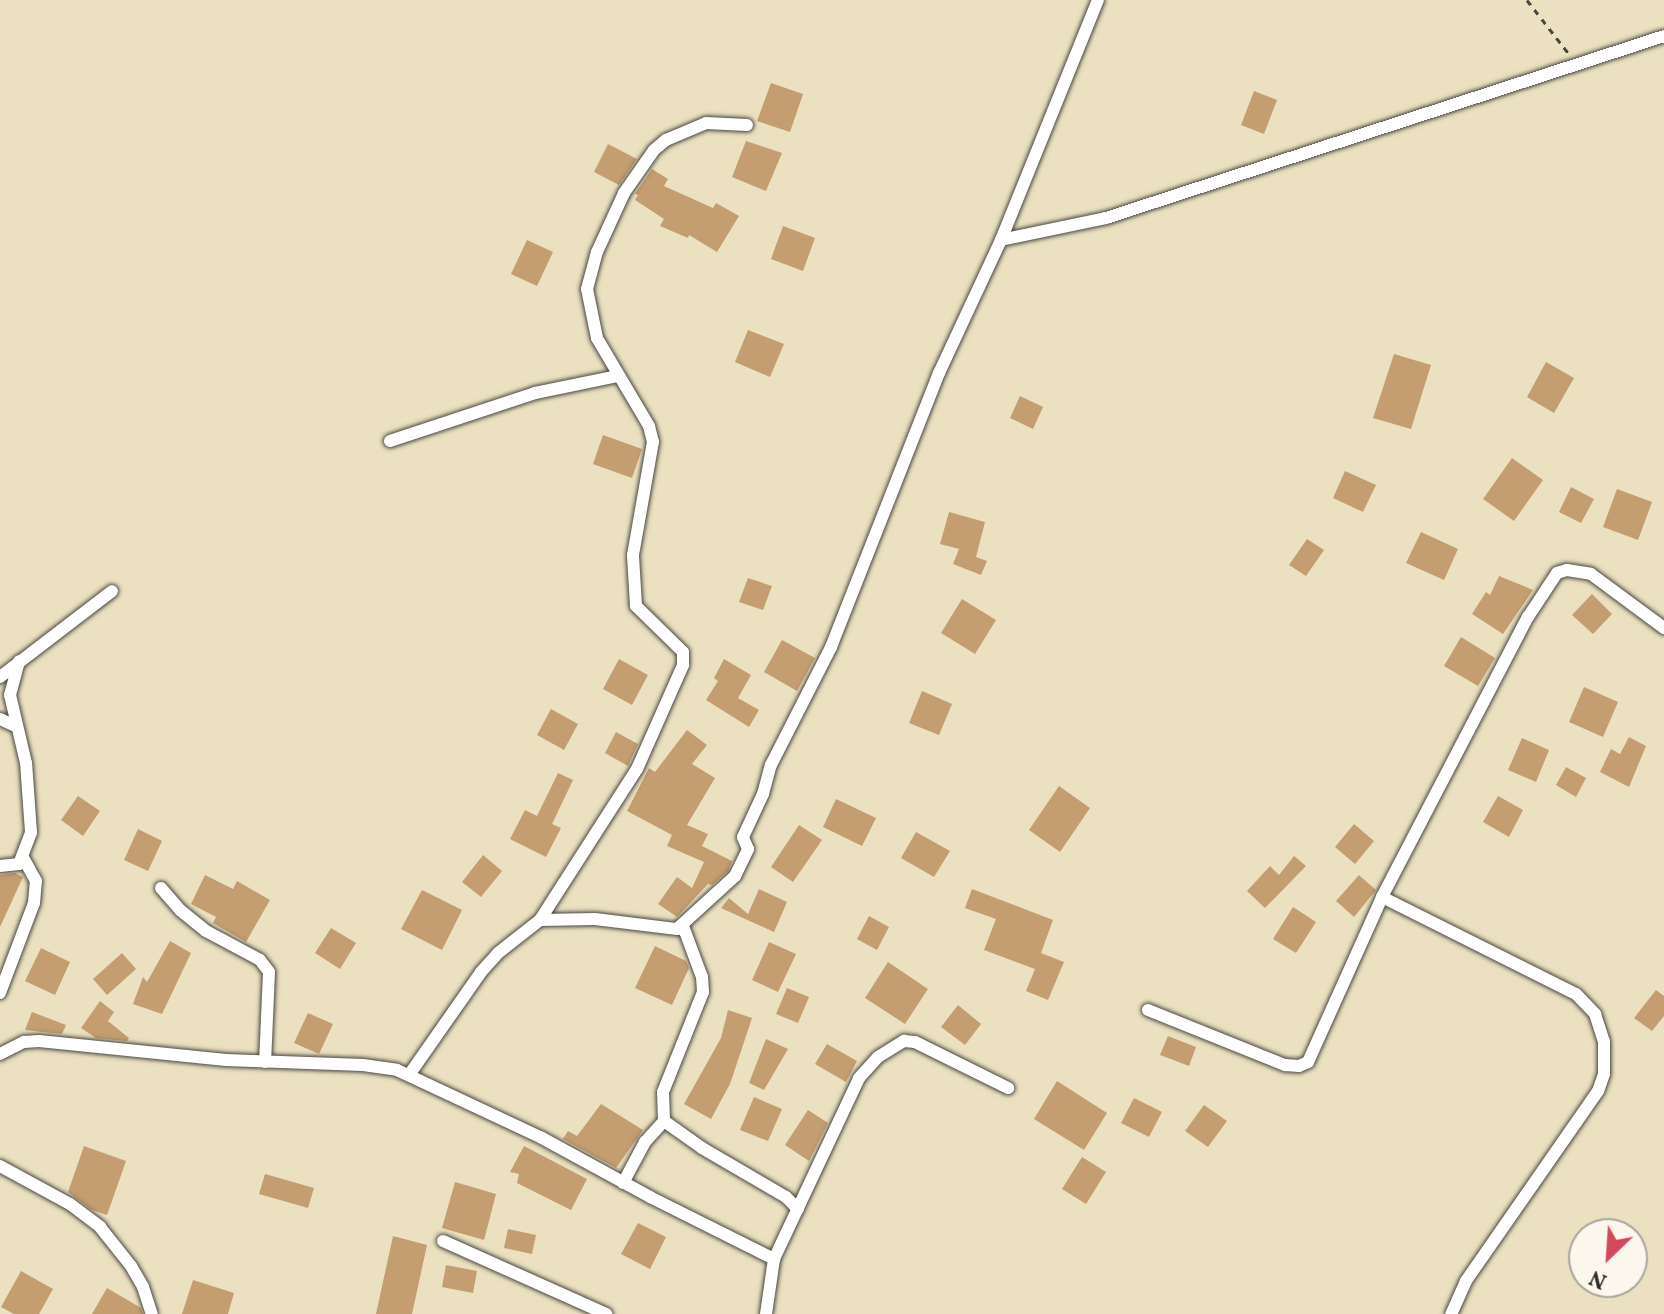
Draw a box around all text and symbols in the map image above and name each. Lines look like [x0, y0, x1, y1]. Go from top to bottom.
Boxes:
north arrow [1568, 1218, 1648, 1298]
text: N [1585, 1261, 1612, 1296]

